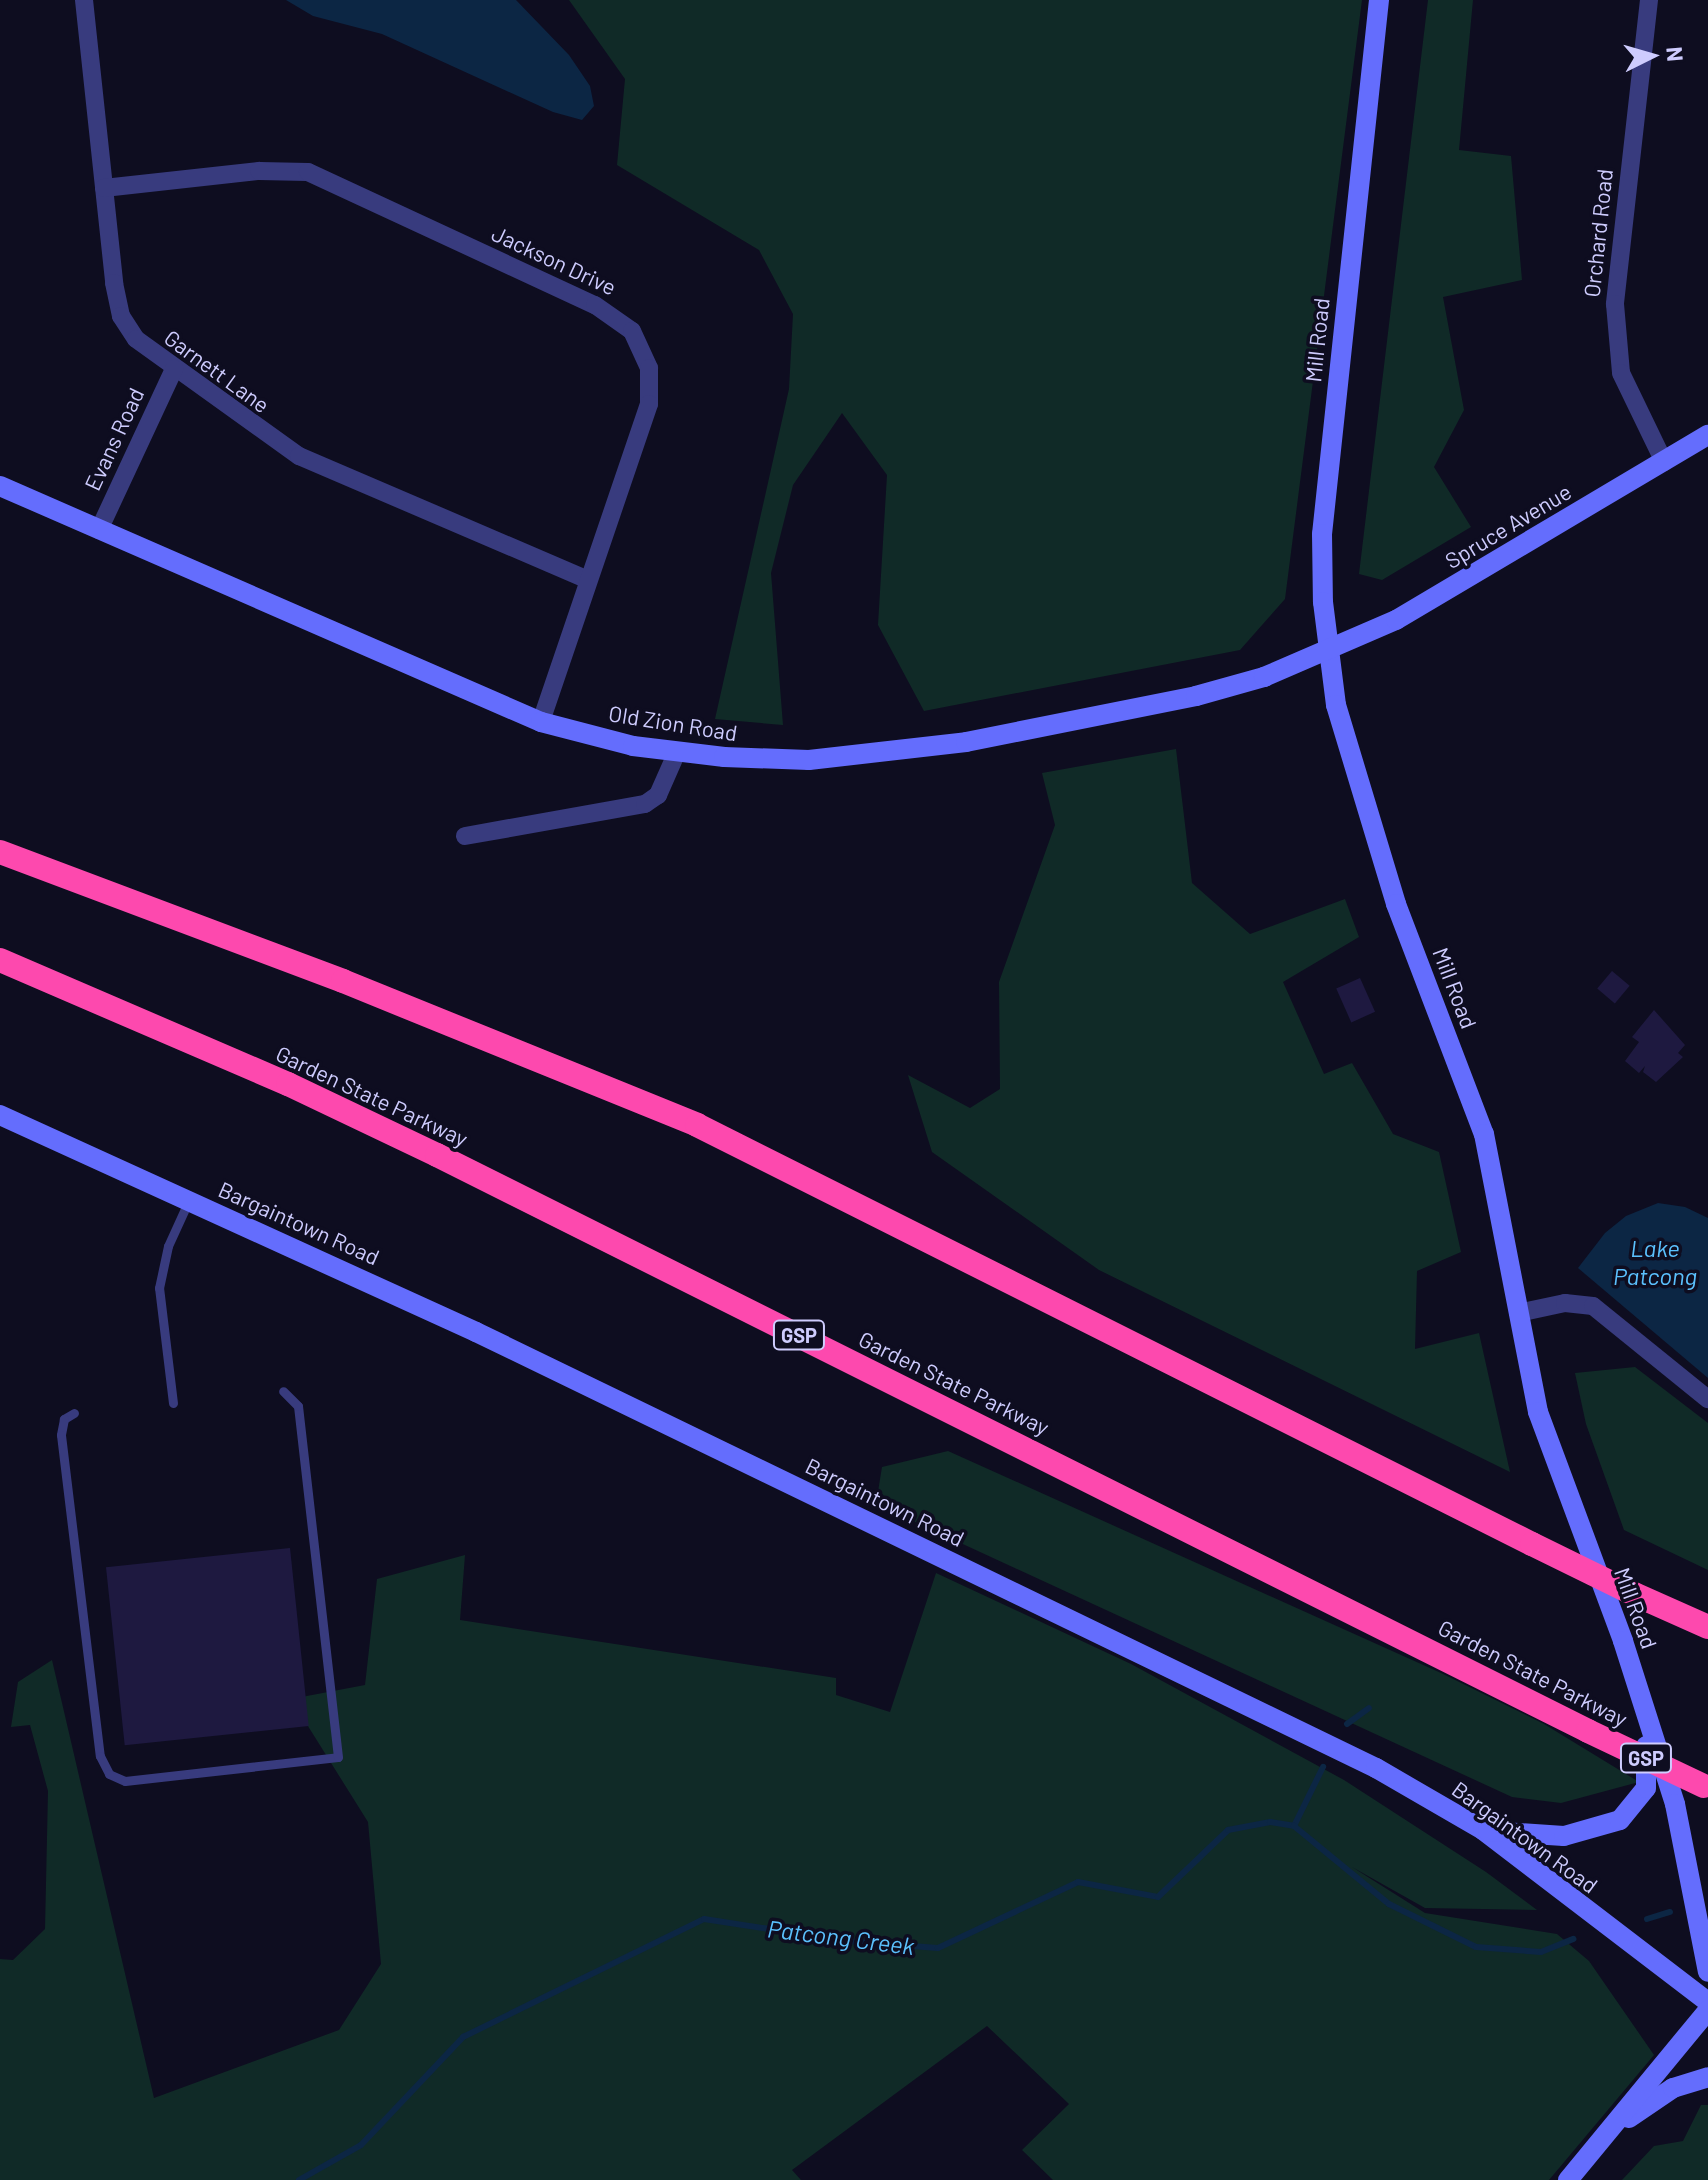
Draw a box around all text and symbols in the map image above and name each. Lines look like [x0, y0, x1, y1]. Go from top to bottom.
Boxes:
north arrow [1612, 16, 1692, 96]
text: N [1662, 45, 1689, 62]
street label: Orchard Road [1578, 167, 1618, 299]
street label: Jackson Drive [488, 220, 620, 300]
street label: Mill Road [1299, 297, 1335, 383]
street label: Garnett Lane [159, 324, 275, 418]
street label: Evans Road [79, 383, 149, 495]
street label: Spruce Avenue [1440, 478, 1576, 574]
street label: Old Zion Road [607, 700, 739, 746]
street label: Mill Road [1428, 944, 1482, 1032]
street label: Garden State Parkway [272, 1040, 472, 1152]
street label: Bargaintown Road [215, 1176, 383, 1270]
water label: Lake Patcong [1613, 1234, 1697, 1290]
road number: GSP [771, 1319, 827, 1351]
street label: Garden State Parkway [855, 1325, 1053, 1441]
street label: Bargaintown Road [801, 1452, 969, 1552]
street label: Mill Road [1609, 1564, 1663, 1652]
street label: Garden State Parkway [1434, 1614, 1632, 1732]
road number: GSP [1618, 1742, 1674, 1774]
street label: Bargaintown Road [1447, 1775, 1603, 1899]
water label: Patcong Creek [766, 1914, 916, 1960]

